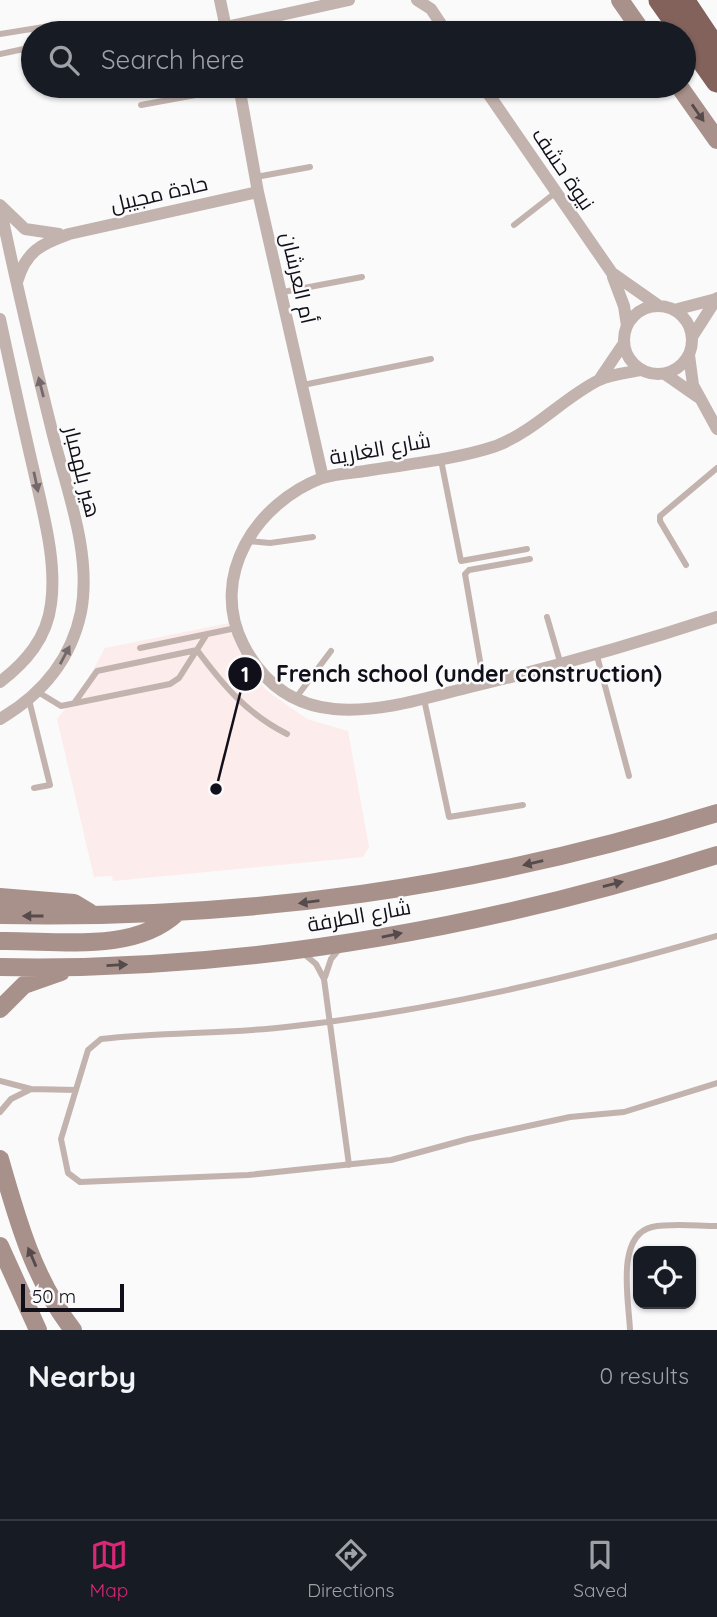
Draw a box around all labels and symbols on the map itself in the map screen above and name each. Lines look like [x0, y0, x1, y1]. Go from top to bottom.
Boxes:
one-way arrow [691, 104, 705, 122]
street label: نيوة حشف [527, 122, 601, 215]
street label: حادة مجيبل [108, 169, 210, 218]
street label: أم العرشان [274, 229, 322, 327]
one-way arrow [35, 376, 46, 398]
street label: هير بلهمبار [58, 423, 107, 520]
street label: شارع الغارية [327, 426, 433, 472]
one-way arrow [31, 471, 42, 493]
one-way arrow [59, 645, 71, 665]
callout: French school (under construction) [227, 652, 677, 696]
text: French school (under construction) [276, 659, 662, 688]
text: 1 [241, 661, 249, 687]
one-way arrow [522, 858, 544, 869]
one-way arrow [603, 878, 625, 889]
street label: شارع الطرفة [305, 893, 413, 939]
one-way arrow [298, 896, 320, 907]
one-way arrow [22, 910, 44, 921]
one-way arrow [381, 929, 403, 940]
one-way arrow [106, 959, 128, 970]
one-way arrow [26, 1246, 37, 1267]
scale bar [21, 1281, 124, 1313]

